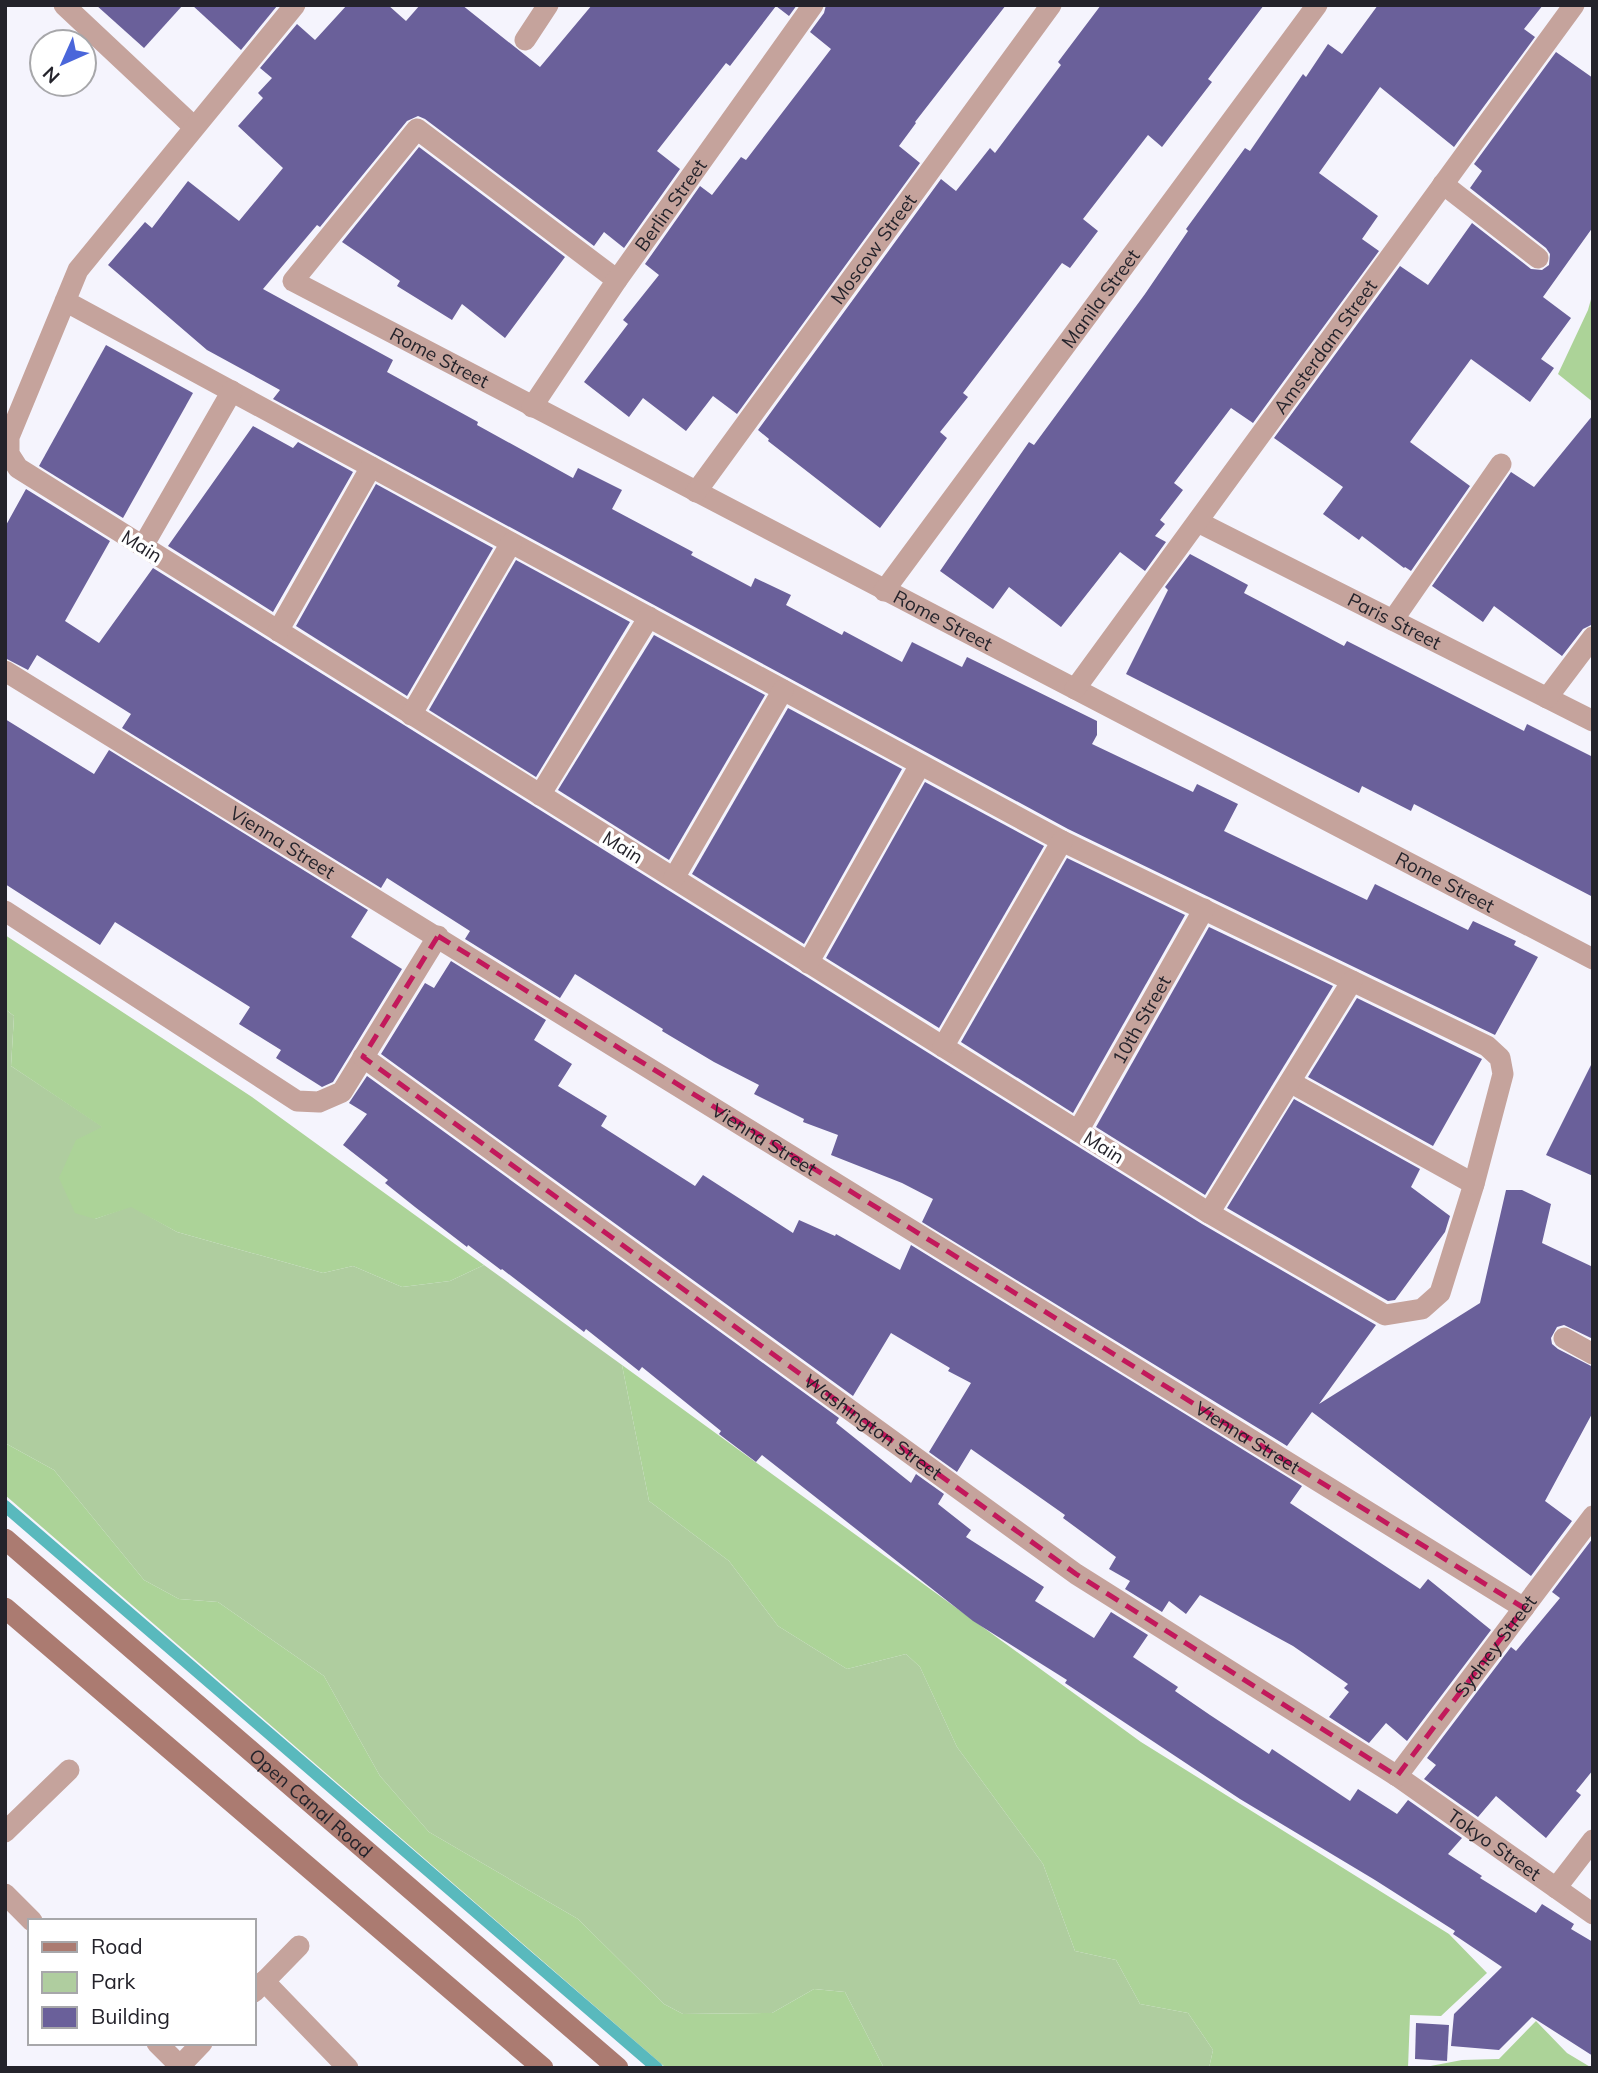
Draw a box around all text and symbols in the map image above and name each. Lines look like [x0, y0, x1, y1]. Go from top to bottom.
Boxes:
north arrow [28, 28, 98, 98]
text: N [37, 61, 65, 89]
street label: Berlin Street [629, 154, 712, 256]
street label: Moscow Street [825, 189, 922, 309]
street label: Manila Street [1056, 244, 1145, 352]
street label: Amsterdam Street [1268, 274, 1382, 418]
street label: Rome Street [386, 322, 493, 393]
street label: Main [117, 524, 167, 568]
street label: Rome Street [890, 584, 997, 656]
street label: Paris Street [1344, 587, 1446, 655]
street label: Vienna Street [225, 801, 340, 884]
street label: Main [598, 825, 648, 869]
street label: Rome Street [1391, 846, 1499, 918]
street label: 10th Street [1107, 971, 1176, 1068]
street label: Vienna Street [707, 1098, 822, 1181]
street label: Main [1079, 1125, 1129, 1169]
street label: Washington Street [799, 1369, 947, 1485]
street label: Vienna Street [1190, 1396, 1305, 1479]
street label: Sydney Street [1449, 1590, 1542, 1702]
street label: Open Canal Road [244, 1743, 377, 1863]
street label: Tokyo Street [1443, 1803, 1546, 1886]
legend [28, 1919, 256, 2045]
text: Road [91, 1933, 142, 1959]
text: Park [91, 1968, 135, 1994]
text: Building [91, 2003, 170, 2029]

